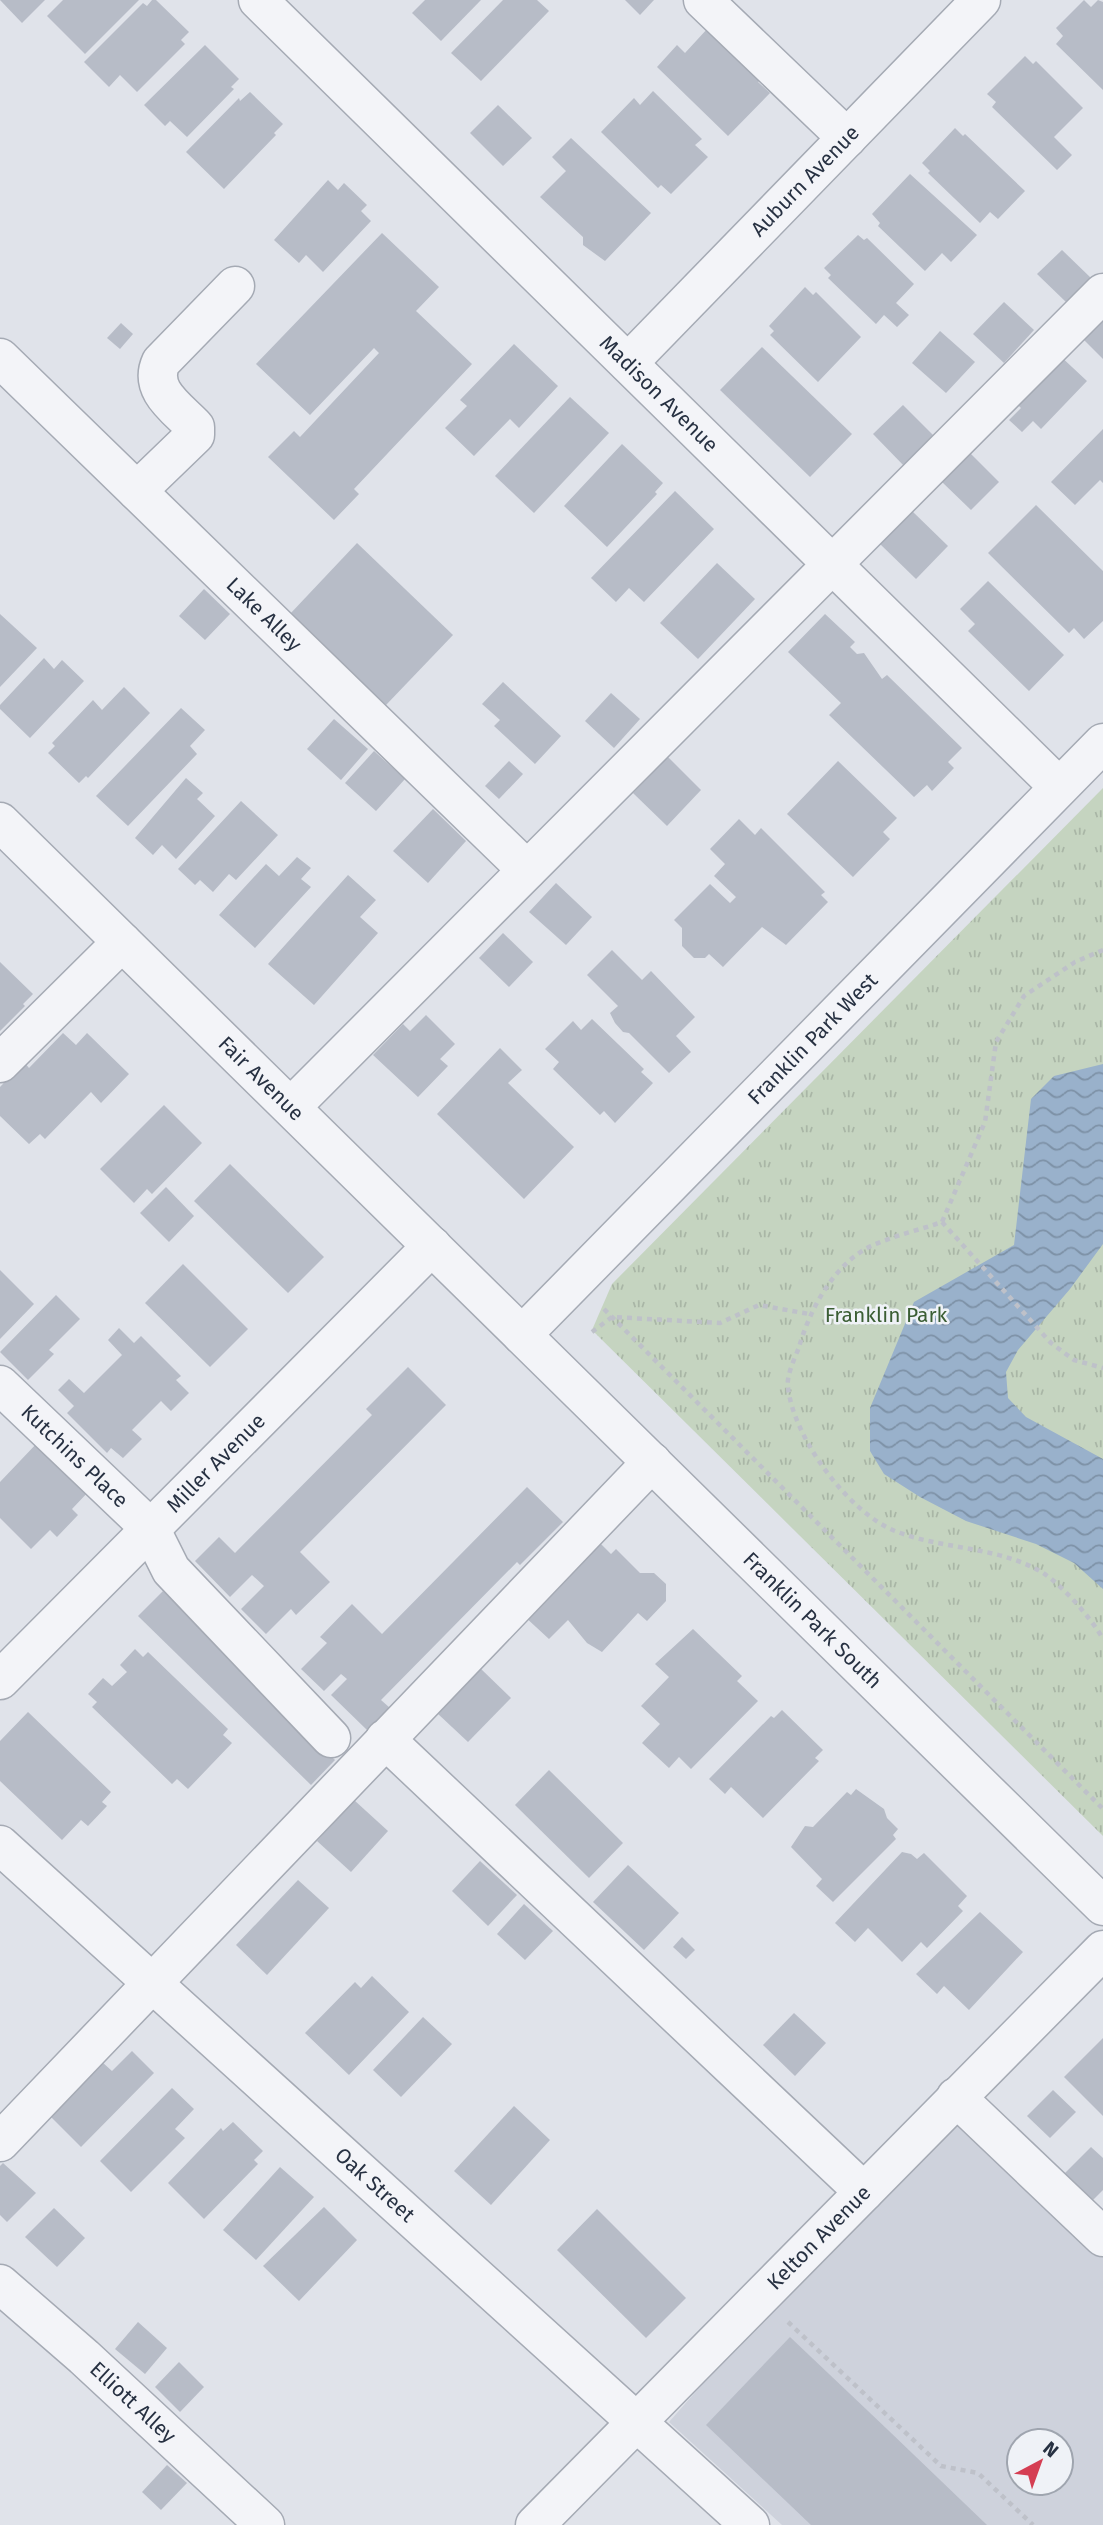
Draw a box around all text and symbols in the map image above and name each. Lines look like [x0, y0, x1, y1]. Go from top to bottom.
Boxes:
street label: Auburn Avenue [745, 120, 865, 242]
street label: Madison Avenue [594, 330, 724, 458]
street label: Lake Alley [221, 572, 308, 657]
street label: Franklin Park West [742, 967, 883, 1110]
street label: Fair Avenue [213, 1031, 309, 1126]
park label: Franklin Park [825, 1302, 948, 1328]
street label: Kutchins Place [16, 1399, 134, 1513]
street label: Miller Avenue [161, 1408, 271, 1518]
street label: Franklin Park South [738, 1547, 887, 1694]
street label: Oak Street [329, 2142, 421, 2228]
street label: Kelton Avenue [762, 2180, 876, 2295]
street label: Elliott Alley [84, 2356, 182, 2449]
north arrow [1005, 2427, 1075, 2497]
text: N [1039, 2437, 1063, 2462]

